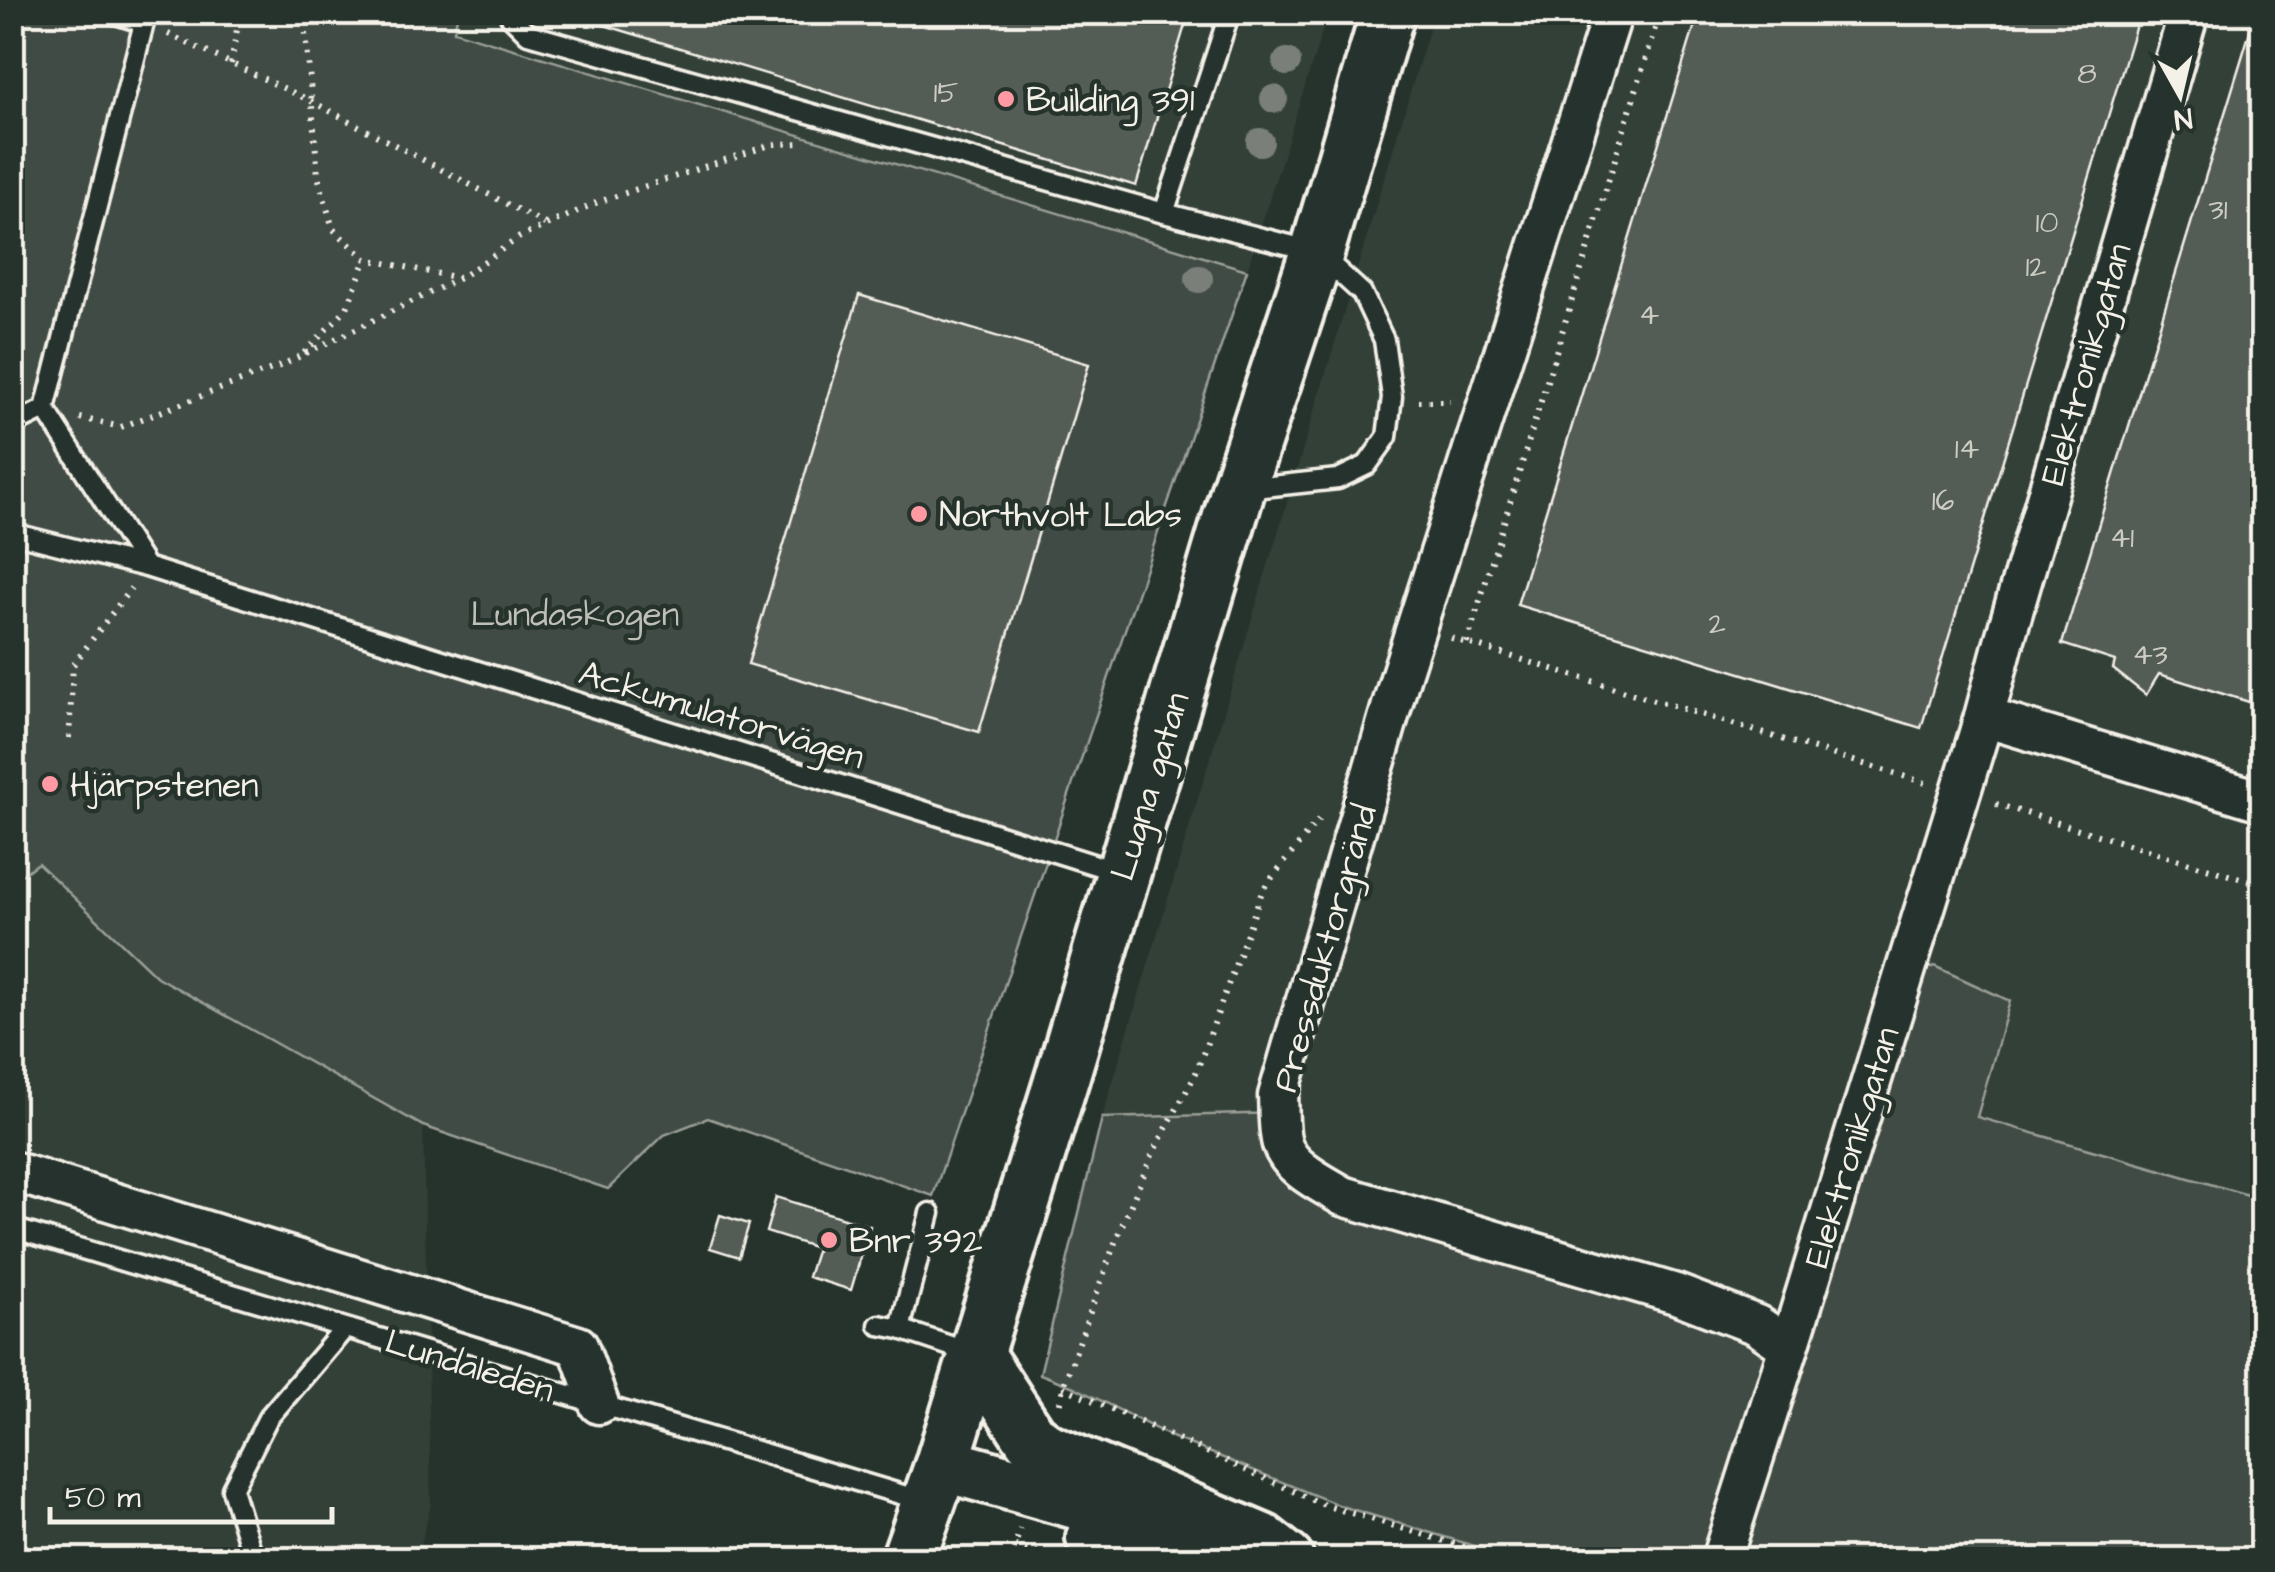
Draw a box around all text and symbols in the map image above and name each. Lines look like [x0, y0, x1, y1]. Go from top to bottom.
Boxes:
north arrow [2130, 45, 2230, 145]
house number: 8 [2077, 53, 2097, 95]
house number: 15 [933, 72, 959, 114]
place label: Building 391 [1026, 76, 1194, 127]
marker: Building 391 [995, 88, 1017, 110]
text: N [2171, 98, 2195, 139]
house number: 31 [2208, 189, 2228, 231]
house number: 10 [2036, 202, 2058, 244]
street label: Elektronikgatan [2029, 238, 2146, 492]
house number: 12 [2025, 246, 2047, 288]
house number: 4 [1639, 294, 1659, 336]
house number: 14 [1955, 428, 1979, 470]
house number: 16 [1932, 480, 1955, 522]
place label: Northvolt Labs [939, 491, 1182, 540]
marker: Northvolt Labs [908, 503, 930, 525]
house number: 41 [2110, 517, 2134, 559]
park label: Lundaskogen [471, 590, 679, 641]
house number: 2 [1708, 603, 1726, 645]
house number: 43 [2132, 634, 2168, 676]
street label: Ackumulatorvägen [572, 649, 870, 784]
street label: Lugna gatan [1099, 686, 1204, 887]
place label: Hjärpstenen [70, 761, 259, 810]
marker: Hjärpstenen [39, 773, 61, 795]
street label: Pressduktorgränd [1261, 799, 1392, 1098]
street label: Elektronikgatan [1793, 1021, 1914, 1274]
place label: Bnr 392 [849, 1217, 982, 1266]
marker: Bnr 392 [818, 1229, 840, 1251]
street label: Lundaleden [379, 1318, 560, 1415]
scale bar [50, 1462, 332, 1524]
text: 50 m [65, 1477, 141, 1519]

